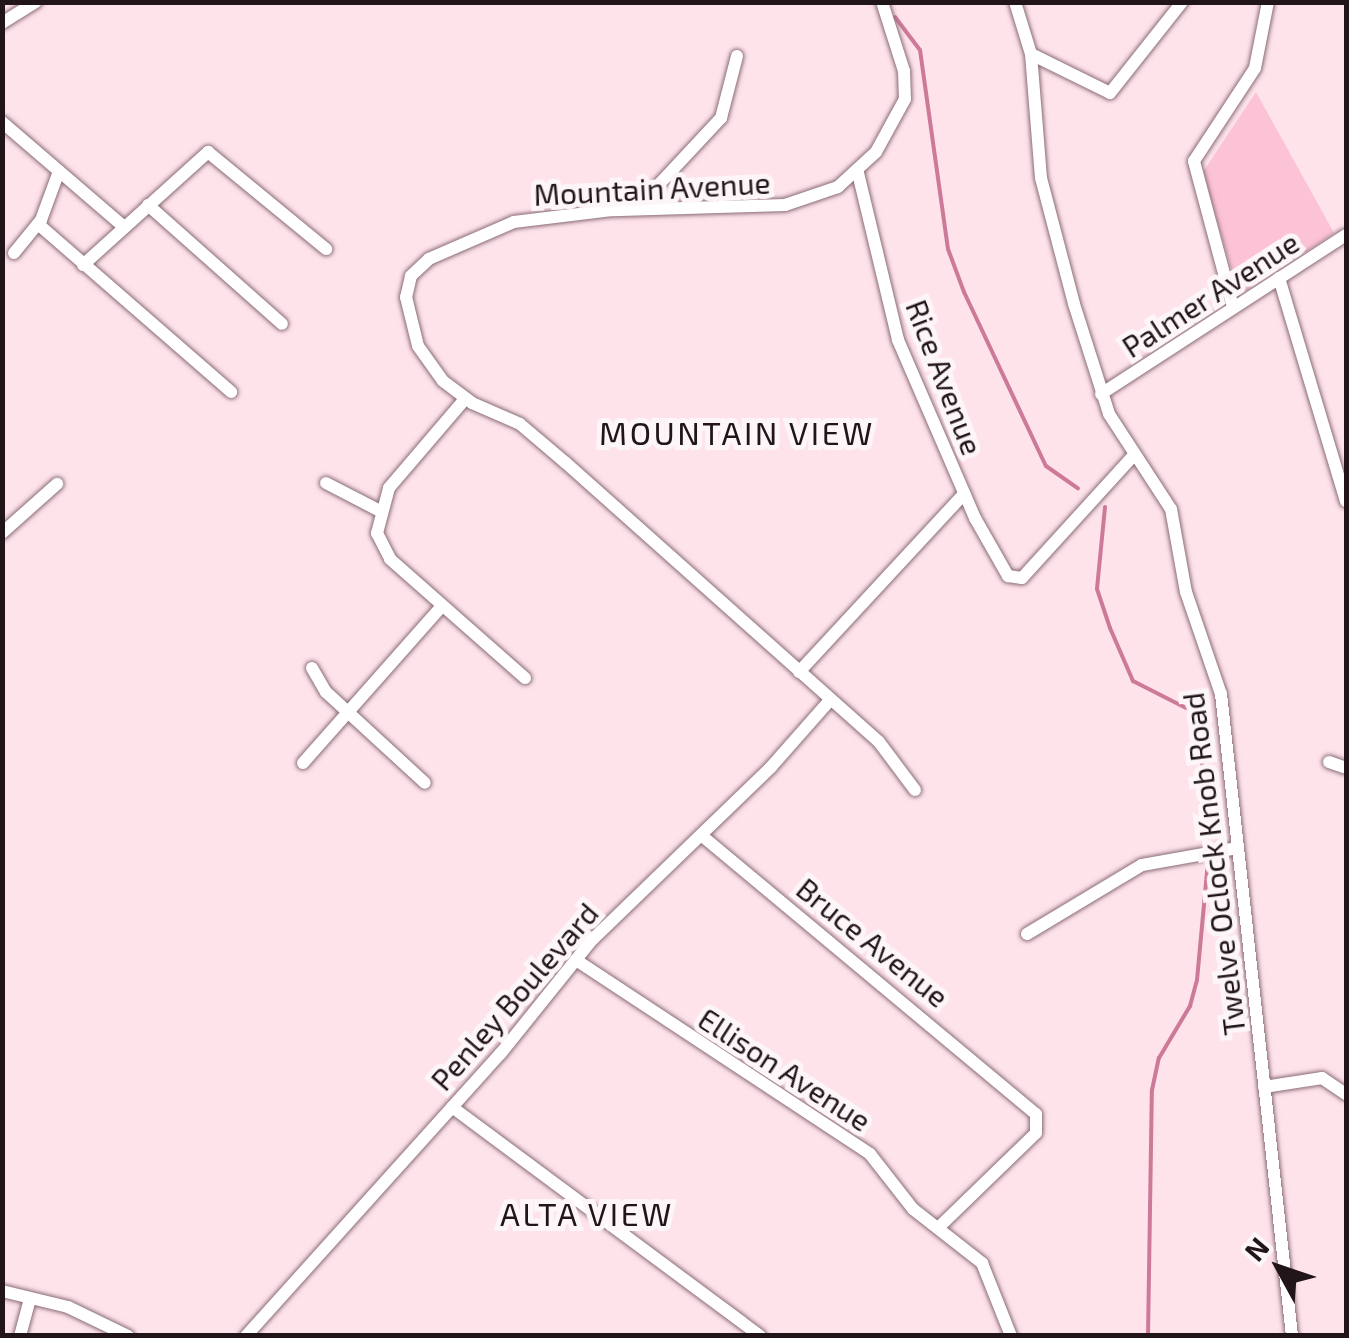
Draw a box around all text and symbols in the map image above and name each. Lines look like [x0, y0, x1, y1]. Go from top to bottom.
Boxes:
street label: Mountain Avenue [532, 164, 772, 212]
street label: Palmer Avenue [1114, 223, 1306, 365]
street label: Rice Avenue [899, 294, 991, 460]
district label: MOUNTAIN VIEW [599, 413, 875, 451]
street label: Twelve Oclock Knob Road [1174, 691, 1252, 1037]
street label: Bruce Avenue [790, 870, 956, 1014]
street label: Penley Boulevard [423, 895, 605, 1097]
street label: Ellison Avenue [692, 1000, 878, 1138]
district label: ALTA VIEW [499, 1194, 675, 1232]
north arrow [1229, 1218, 1329, 1318]
text: N [1236, 1230, 1276, 1267]

